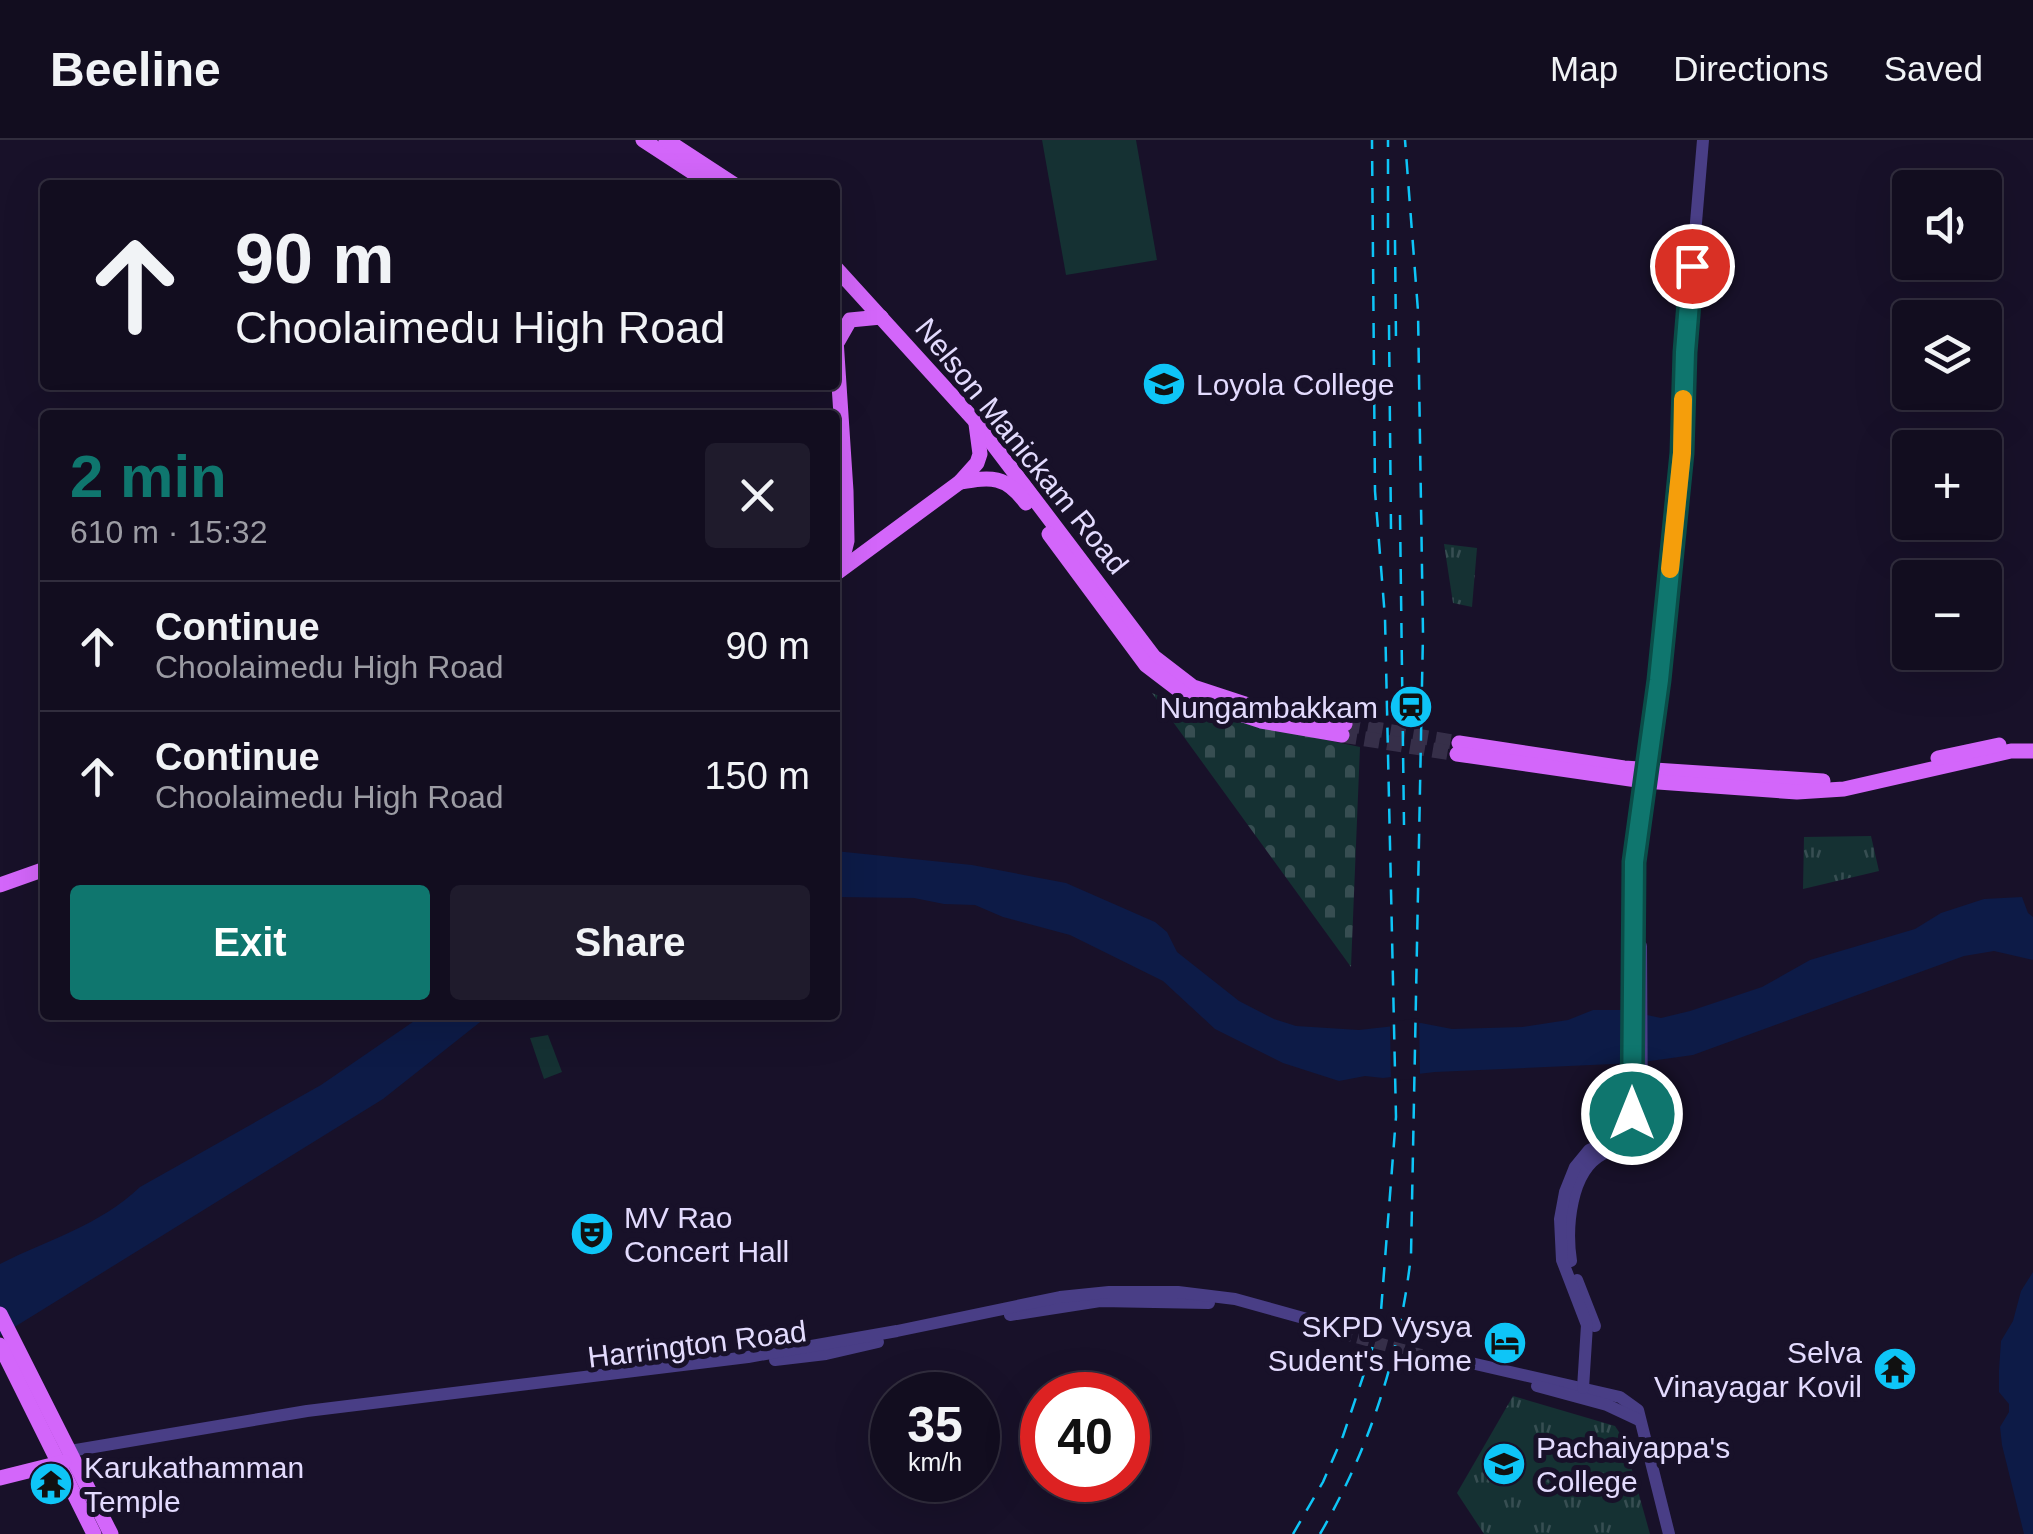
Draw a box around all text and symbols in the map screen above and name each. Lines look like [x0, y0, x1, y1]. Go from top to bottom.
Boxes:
text: Beeline [50, 43, 221, 96]
text: Map [1550, 49, 1618, 88]
text: Directions [1673, 49, 1829, 88]
text: Saved [1884, 49, 1983, 88]
map controls [1892, 170, 2002, 670]
button: sound [1892, 170, 2002, 280]
icon: ahead [70, 220, 200, 350]
text: 90 m [235, 220, 395, 298]
pin [1650, 224, 1735, 309]
icon: arrive [1665, 239, 1720, 294]
button: layers [1892, 300, 2002, 410]
text: Choolaimedu High Road [235, 302, 725, 353]
street label: Nelson Manickam Road [909, 312, 1135, 580]
school or university icon: Loyola College [1141, 361, 1187, 407]
place label: Loyola College [1196, 368, 1394, 401]
button: + [1892, 430, 2002, 540]
text: 2 min [70, 443, 227, 510]
button: close [705, 443, 810, 548]
text: 610 m · 15:32 [70, 514, 267, 550]
button: − [1892, 560, 2002, 670]
text: Continue [155, 606, 320, 648]
icon: ahead [70, 619, 125, 674]
text: 90 m [726, 625, 810, 667]
text: Choolaimedu High Road [155, 649, 504, 685]
station icon: Nungambakkam [1388, 684, 1434, 730]
place label: Nungambakkam [1160, 691, 1378, 724]
text: Continue [155, 736, 320, 778]
icon: ahead [70, 749, 125, 804]
text: 150 m [704, 755, 810, 797]
text: Choolaimedu High Road [155, 779, 504, 815]
button: Exit [70, 885, 430, 1000]
button: Share [450, 885, 810, 1000]
position arrow [1580, 1062, 1684, 1166]
place label: MV Rao Concert Hall [624, 1201, 789, 1268]
theatre icon: MV Rao Concert Hall [569, 1211, 615, 1257]
place label: SKPD Vysya Sudent's Home [1268, 1310, 1472, 1377]
street label: Harrington Road [586, 1314, 808, 1374]
hotel icon: SKPD Vysya Sudent's Home [1482, 1320, 1528, 1366]
place label: Selva Vinayagar Kovil [1654, 1336, 1862, 1403]
temple icon: Selva Vinayagar Kovil [1872, 1346, 1918, 1392]
speed limit sign: 40 [1020, 1372, 1150, 1502]
text: 35 [907, 1397, 963, 1453]
place label: Pachaiyappa's College [1536, 1431, 1730, 1498]
school or university icon: Pachaiyappa's College [1481, 1441, 1527, 1487]
text: km/h [908, 1448, 962, 1476]
place label: Karukathamman Temple [84, 1451, 304, 1518]
temple icon: Karukathamman Temple [28, 1461, 74, 1507]

